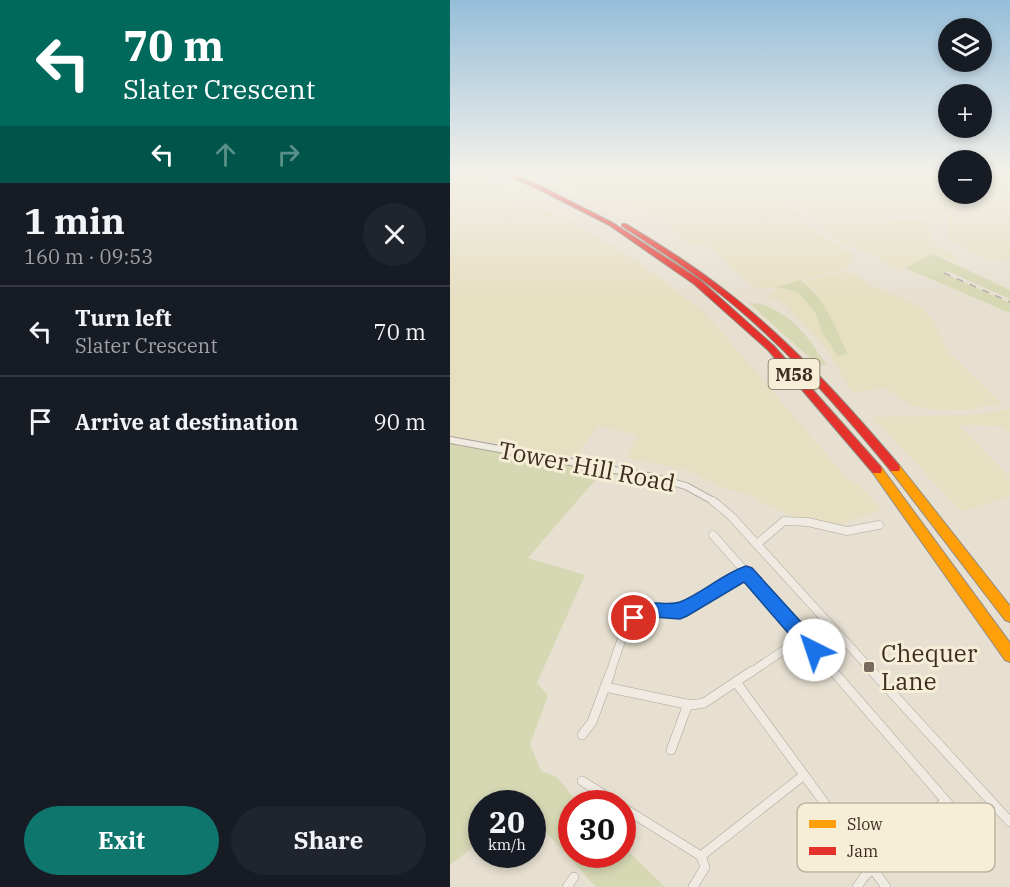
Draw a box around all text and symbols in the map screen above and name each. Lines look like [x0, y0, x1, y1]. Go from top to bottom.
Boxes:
text: 70 m [123, 18, 224, 73]
map controls [938, 18, 992, 204]
button: layers [938, 18, 992, 72]
icon: left [24, 24, 102, 102]
text: Slater Crescent [123, 71, 315, 106]
button: + [938, 84, 992, 138]
icon: left [146, 138, 179, 171]
icon: ahead [209, 138, 242, 171]
icon: right [272, 138, 305, 171]
button: − [938, 150, 992, 204]
text: 1 min [24, 197, 125, 244]
button: close [363, 203, 426, 266]
text: 160 m · 09:53 [24, 243, 153, 270]
text: Turn left [75, 303, 171, 332]
icon: left [24, 315, 57, 348]
text: 70 m [374, 317, 426, 346]
text: Slater Crescent [75, 332, 217, 359]
road number: M58 [768, 359, 820, 389]
icon: arrive [24, 405, 57, 438]
text: Arrive at destination [75, 407, 298, 436]
text: 90 m [374, 407, 426, 436]
street label: Tower Hill Road [496, 433, 678, 499]
pin [608, 592, 659, 643]
icon: arrive [617, 601, 650, 634]
position arrow [782, 618, 846, 682]
place label: Chequer Lane [881, 637, 978, 697]
marker: Chequer Lane [862, 660, 876, 674]
speed limit sign: 30 [558, 790, 636, 868]
text: 20 [489, 802, 525, 841]
legend [797, 803, 995, 872]
button: Exit [24, 806, 219, 875]
button: Share [231, 806, 426, 875]
text: Slow [847, 814, 883, 834]
text: km/h [488, 835, 526, 854]
text: Jam [847, 841, 878, 861]

